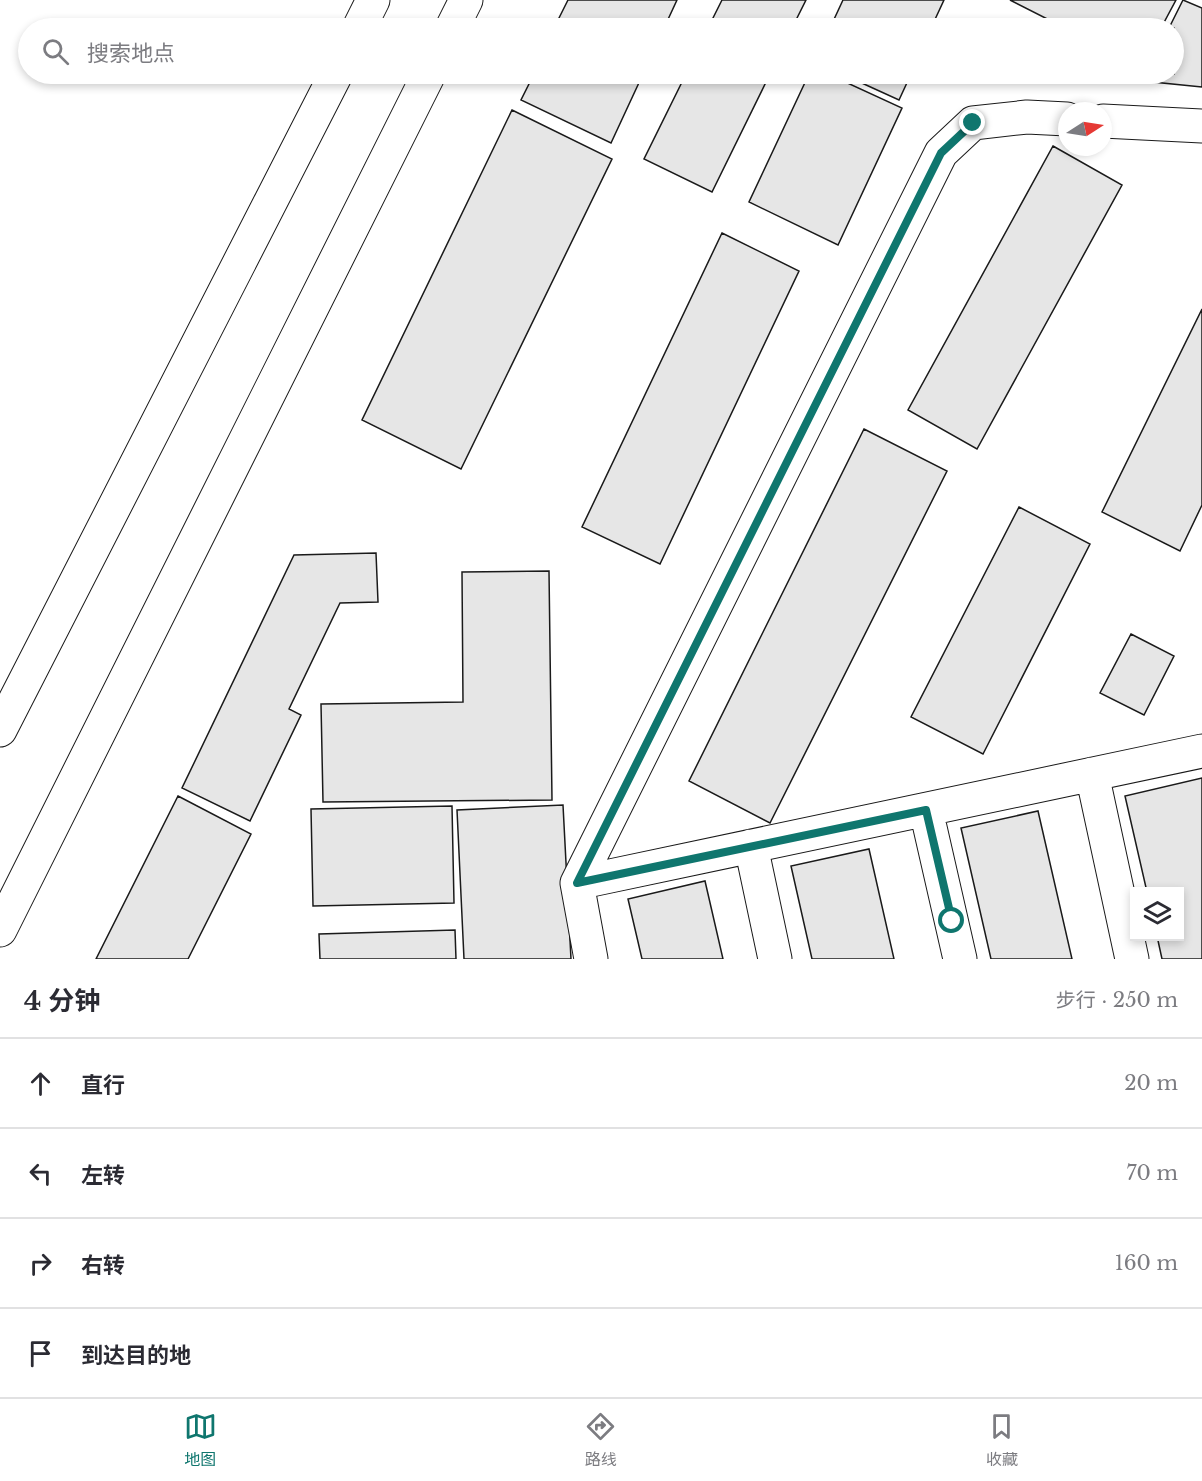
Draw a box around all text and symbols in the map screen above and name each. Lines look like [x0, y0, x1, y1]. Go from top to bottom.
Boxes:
search box [18, 18, 1184, 84]
icon: search [39, 35, 72, 68]
text: 搜索地点 [87, 40, 175, 67]
north arrow [1058, 102, 1112, 156]
route end [959, 109, 985, 135]
map controls [1130, 887, 1184, 941]
button: layers [1130, 887, 1184, 941]
route start [938, 907, 964, 933]
text: 4 分钟 [24, 985, 100, 1017]
text: 步行 · 250 m [1056, 988, 1178, 1012]
icon: ahead [24, 1067, 57, 1100]
text: 20 m [1124, 1071, 1178, 1095]
text: 直行 [81, 1072, 125, 1099]
icon: left [24, 1157, 57, 1190]
text: 70 m [1126, 1161, 1178, 1185]
text: 左转 [81, 1162, 125, 1189]
icon: right [24, 1247, 57, 1280]
text: 160 m [1115, 1251, 1178, 1275]
text: 右转 [81, 1252, 125, 1279]
icon: arrive [24, 1337, 57, 1370]
text: 到达目的地 [81, 1342, 191, 1369]
tab: 地图 [184, 1410, 217, 1470]
tab: 路线 [584, 1410, 617, 1470]
tab: 收藏 [985, 1410, 1018, 1470]

